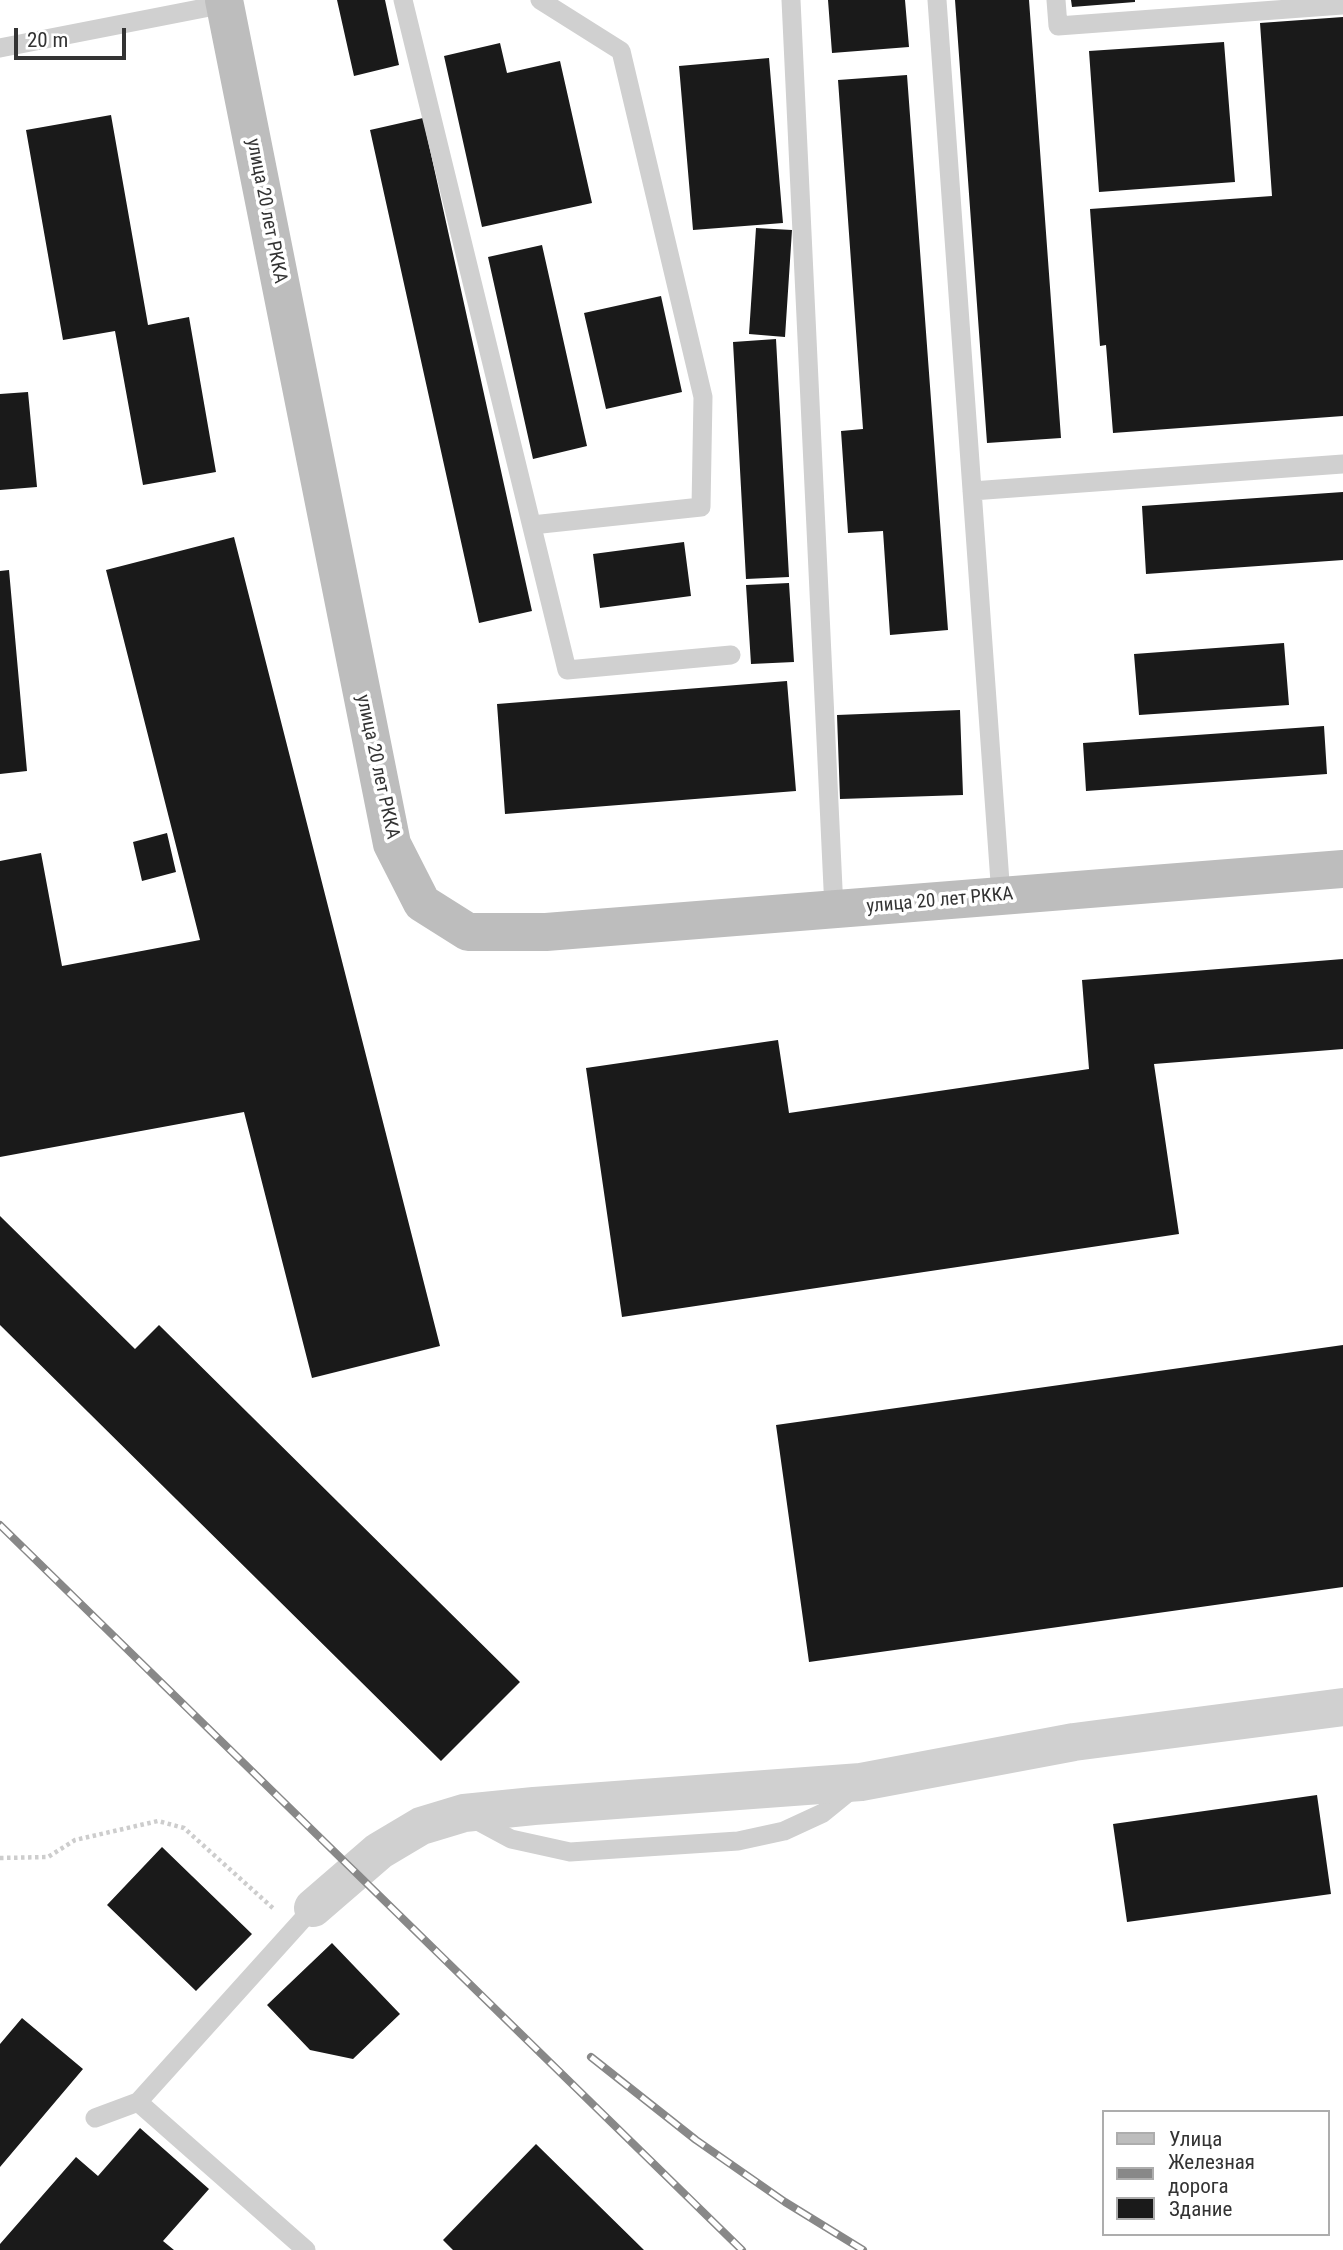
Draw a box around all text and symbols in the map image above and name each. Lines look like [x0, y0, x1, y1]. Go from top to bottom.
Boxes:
scale bar [18, 14, 130, 58]
text: 20 m [27, 28, 68, 52]
street label: улица 20 лет РККА [241, 137, 291, 285]
street label: улица 20 лет РККА [351, 693, 403, 841]
street label: улица 20 лет РККА [866, 883, 1014, 919]
legend [1102, 2110, 1329, 2236]
text: Улица [1169, 2127, 1222, 2151]
text: Железная дорога [1168, 2150, 1255, 2198]
text: Здание [1169, 2197, 1232, 2221]

